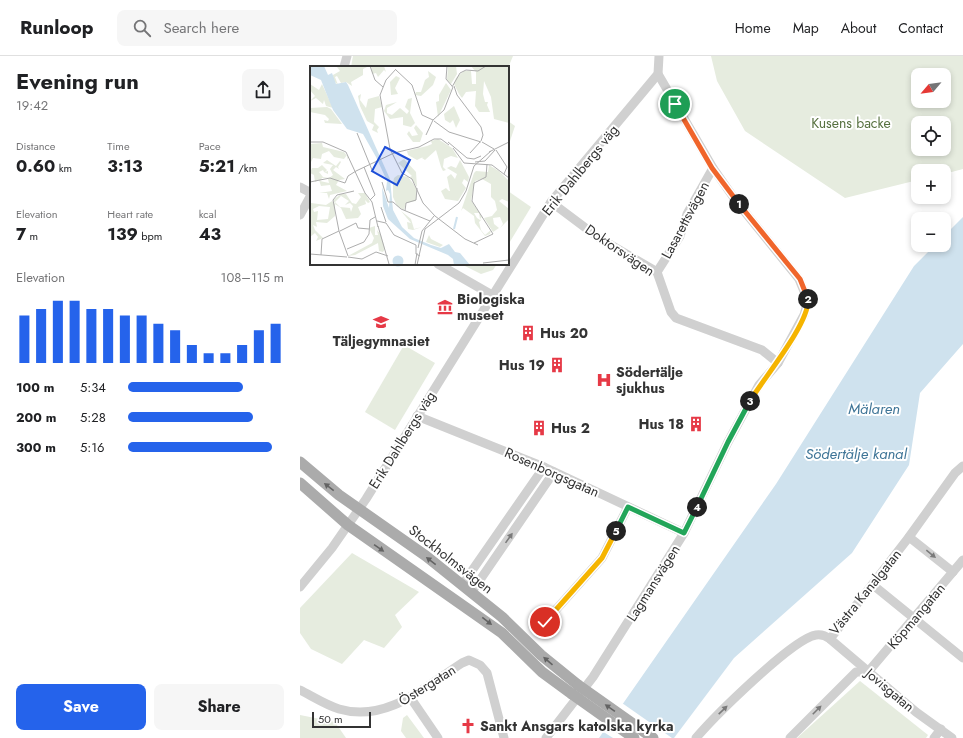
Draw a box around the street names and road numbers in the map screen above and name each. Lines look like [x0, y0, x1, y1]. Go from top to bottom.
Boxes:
street label: Erik Dahlbergs väg [537, 120, 623, 220]
street label: Lasarettsvägen [656, 178, 714, 262]
street label: Doktorsvägen [581, 219, 659, 281]
street label: Erik Dahlbergs väg [364, 387, 440, 493]
street label: Rosenborgsgatan [501, 442, 603, 502]
street label: Stockholmsvägen [405, 520, 497, 598]
street label: Lagmansvägen [621, 541, 685, 625]
street label: Västra Kanalgatan [824, 545, 906, 639]
street label: Köpmangatan [883, 579, 949, 653]
street label: Östergatan [395, 660, 459, 710]
street label: Jovisgatan [860, 662, 919, 716]

